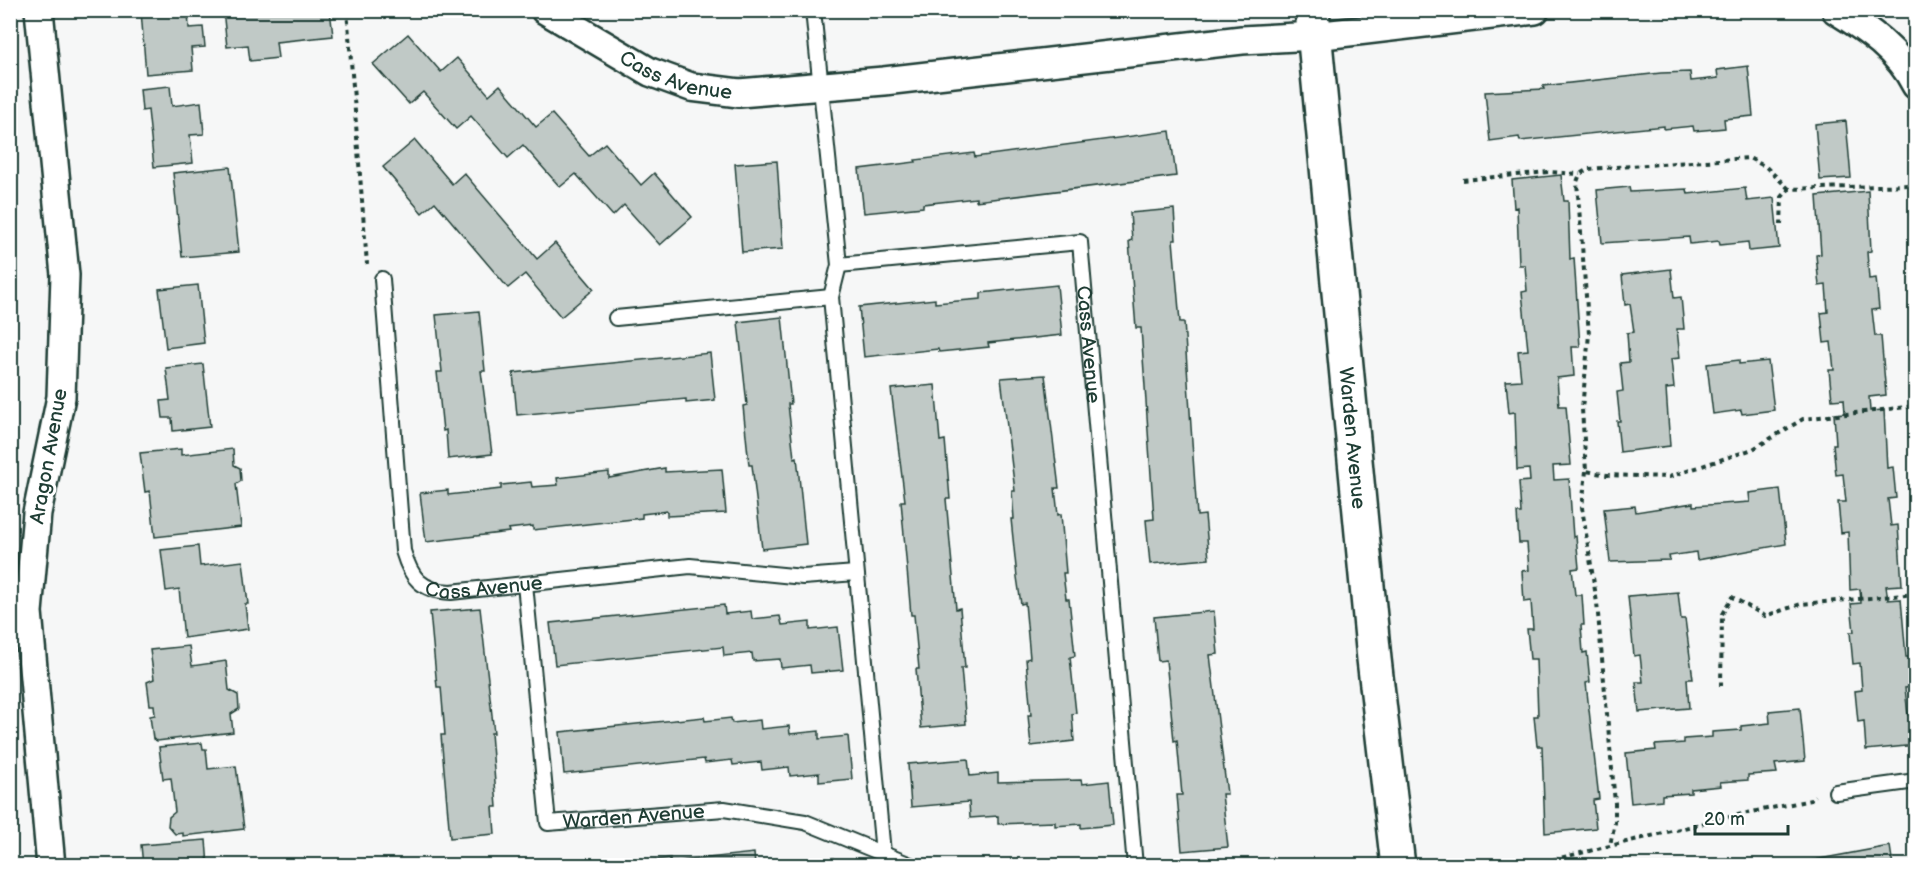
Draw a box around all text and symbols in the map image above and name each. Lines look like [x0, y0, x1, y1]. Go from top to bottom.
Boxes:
street label: Cass Avenue [615, 46, 734, 105]
street label: Cass Avenue [1071, 285, 1105, 405]
street label: Warden Avenue [1333, 366, 1371, 510]
street label: Aragon Avenue [25, 386, 73, 526]
street label: Cass Avenue [422, 571, 544, 605]
scale bar [1695, 798, 1788, 836]
street label: Warden Avenue [562, 800, 706, 835]
text: 20 m [1704, 809, 1745, 830]

